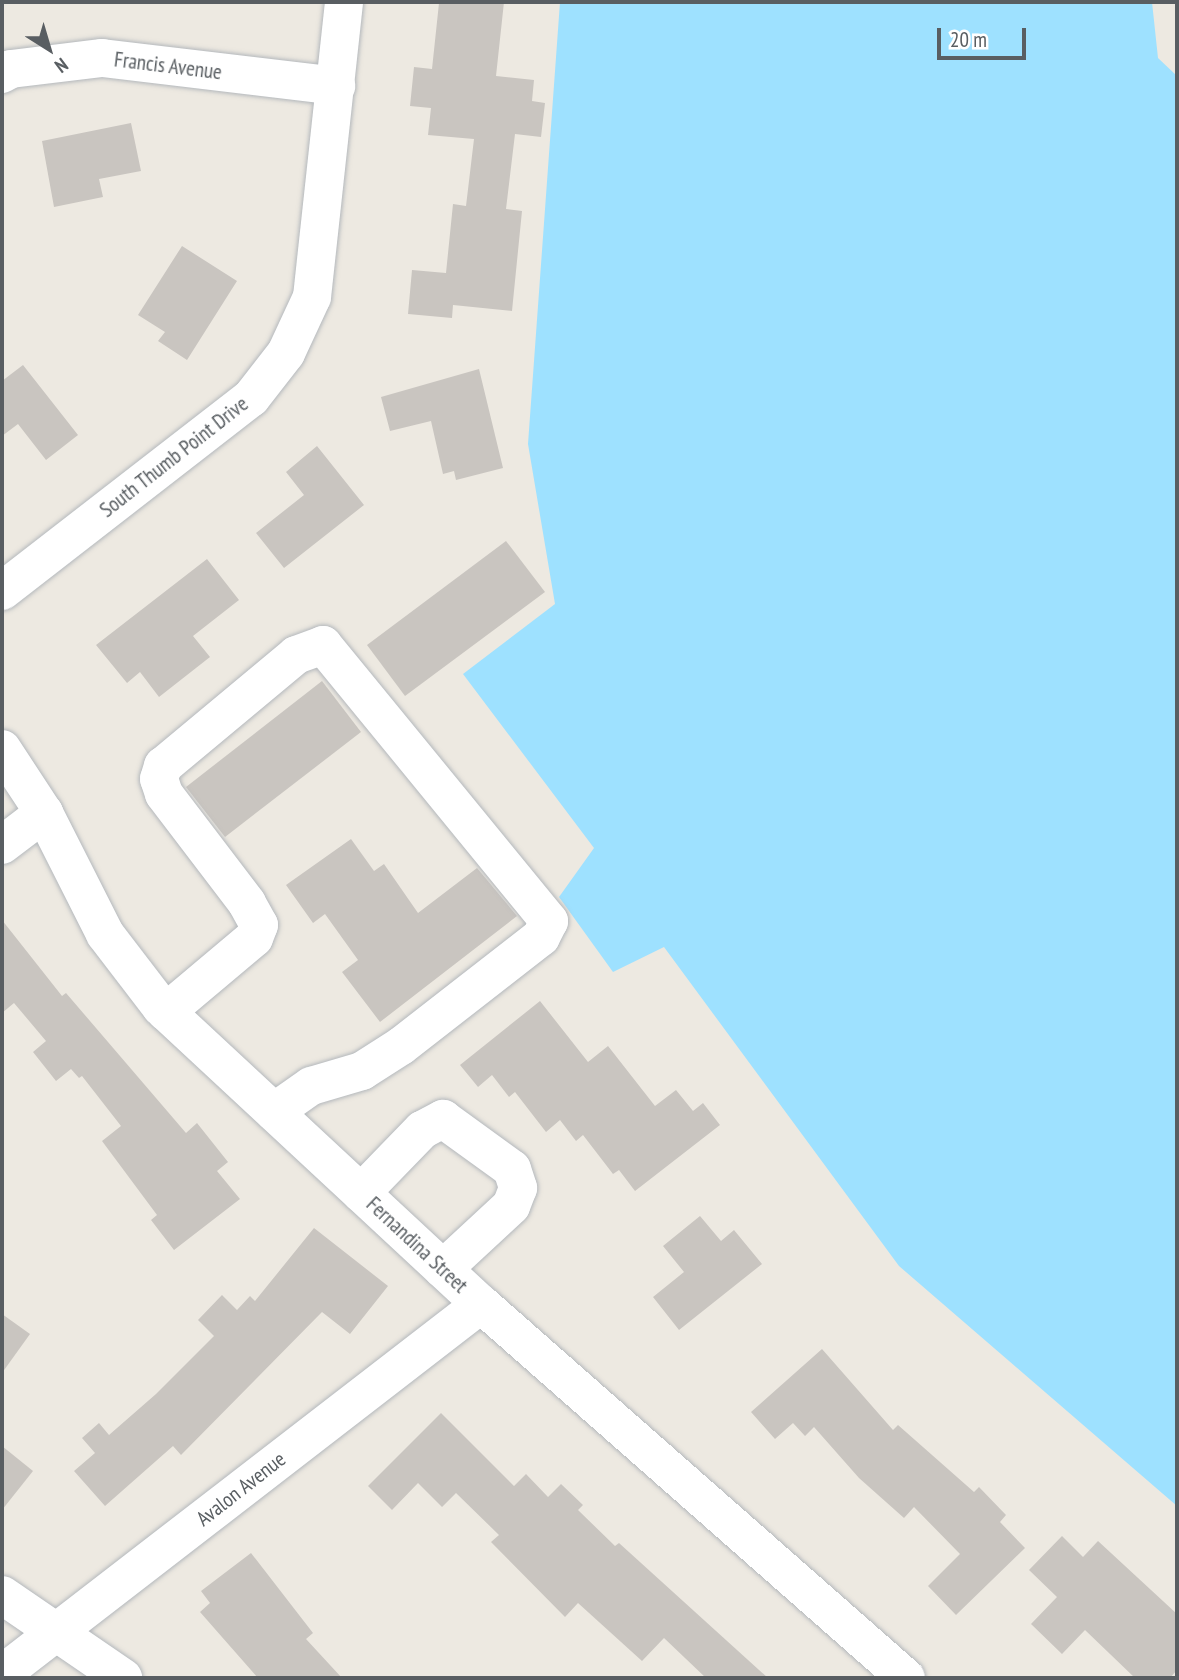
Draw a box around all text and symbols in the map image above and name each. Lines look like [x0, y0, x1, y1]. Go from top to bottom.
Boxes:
north arrow [14, 14, 84, 84]
scale bar [941, 14, 1030, 58]
text: 20 m [950, 26, 987, 53]
street label: Francis Avenue [113, 47, 223, 85]
text: N [50, 53, 73, 78]
street label: South Thumb Point Drive [95, 391, 253, 523]
street label: Fernandina Street [361, 1192, 473, 1298]
street label: Avalon Avenue [191, 1446, 291, 1532]

